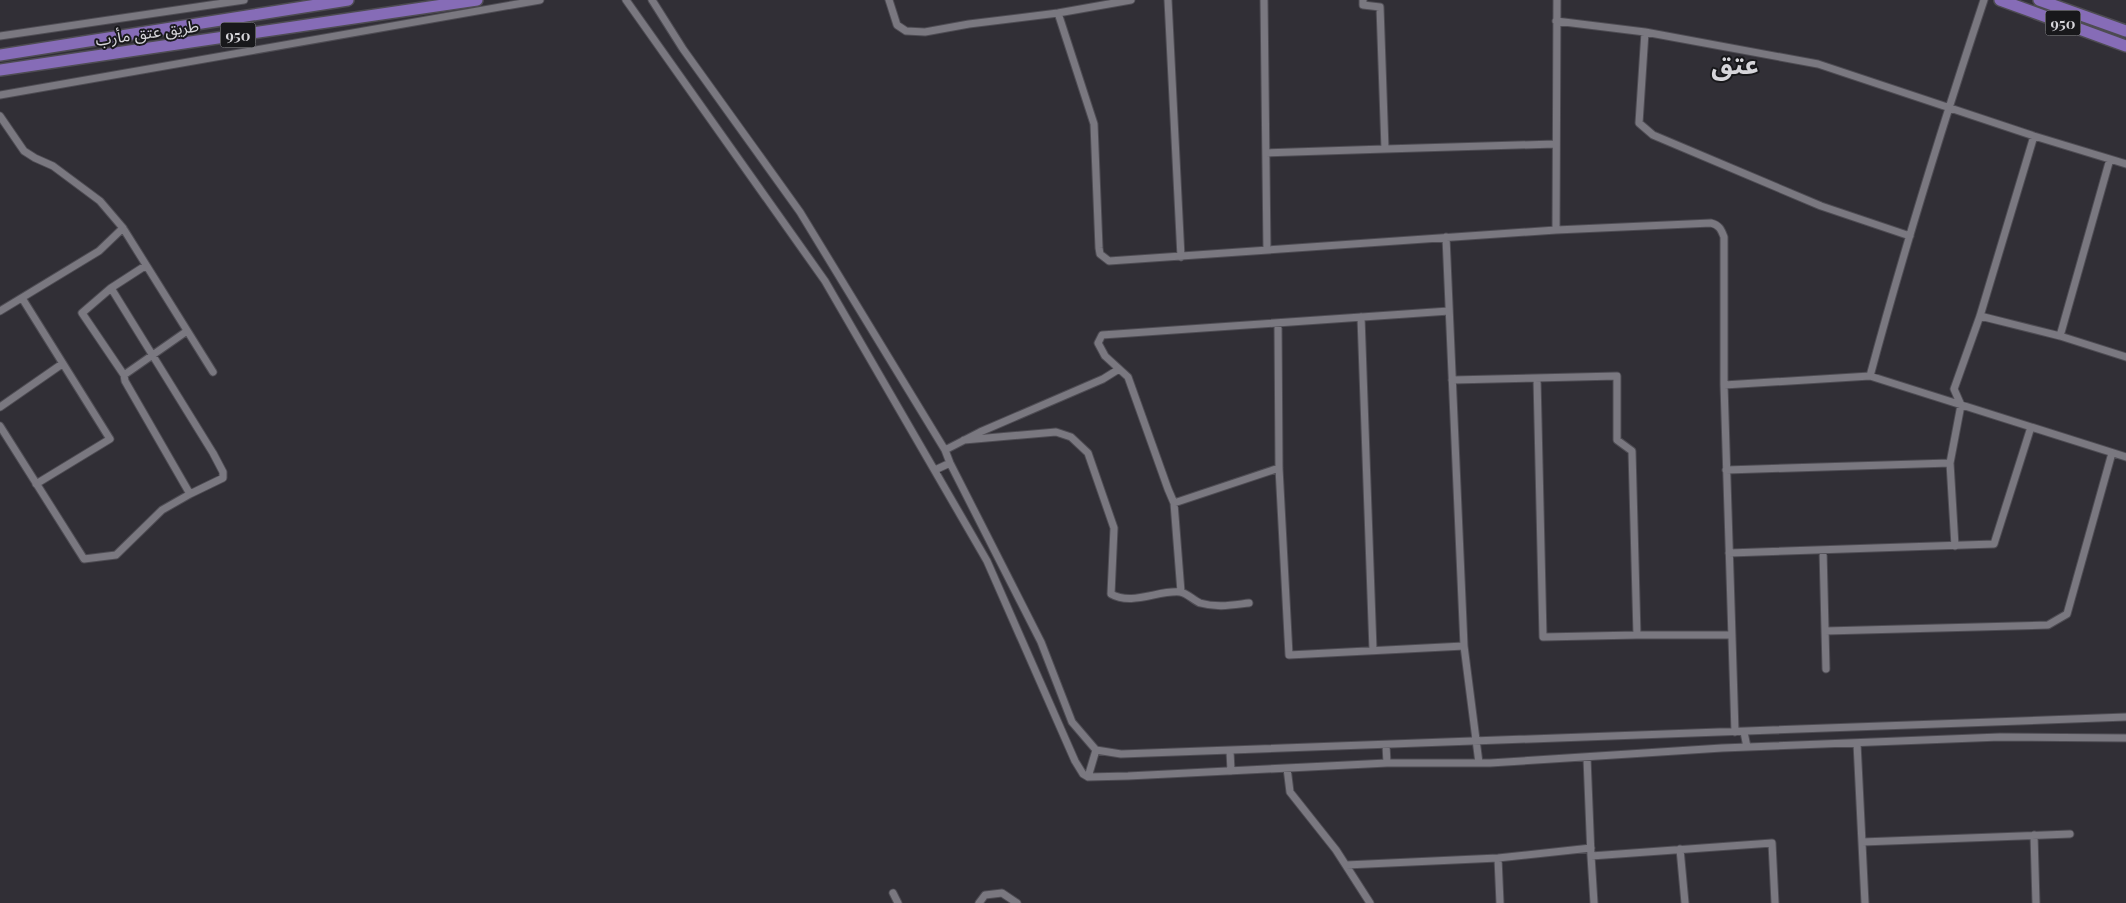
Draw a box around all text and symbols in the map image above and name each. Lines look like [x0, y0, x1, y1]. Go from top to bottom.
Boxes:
road number: 950 [2046, 10, 2080, 36]
street label: طريق عتق مأرب [94, 14, 200, 51]
road number: 950 [220, 22, 256, 48]
district label: عتق [1711, 46, 1759, 81]

